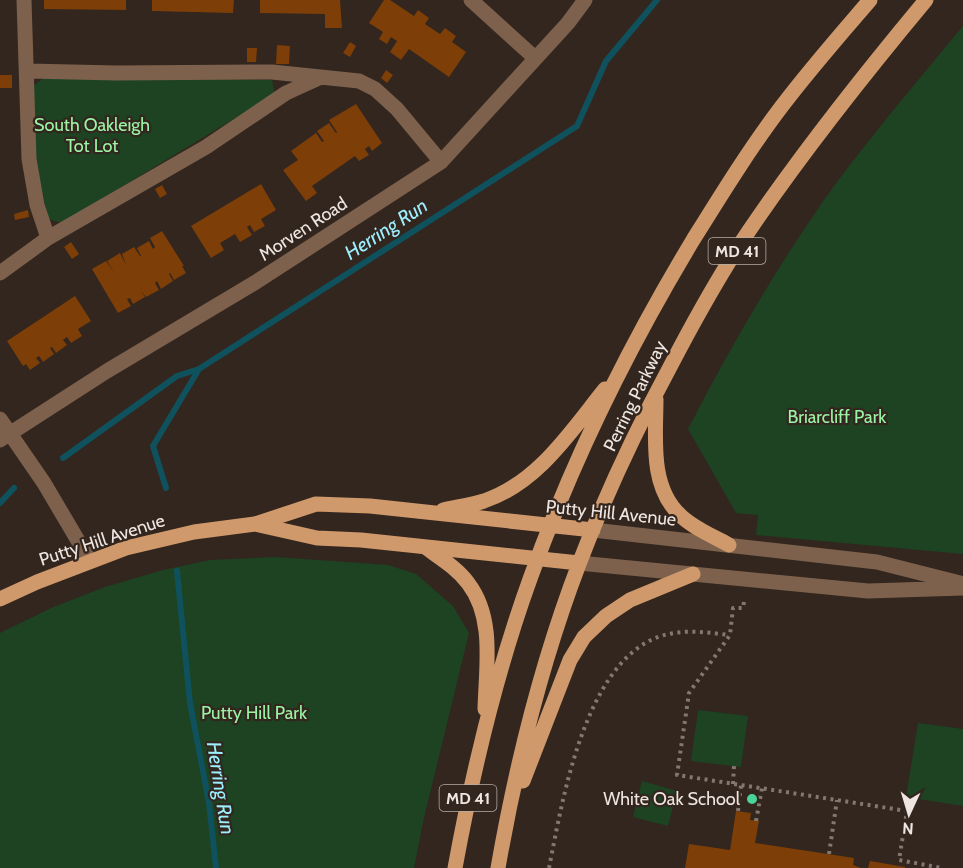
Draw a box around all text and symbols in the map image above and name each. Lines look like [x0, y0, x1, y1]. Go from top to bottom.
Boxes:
park label: South Oakleigh Tot Lot [34, 114, 150, 157]
street label: Morven Road [255, 192, 351, 266]
water label: Herring Run [340, 193, 432, 265]
road number: MD 41 [708, 238, 766, 264]
street label: Perring Parkway [599, 337, 671, 455]
park label: Briarcliff Park [788, 406, 887, 428]
street label: Putty Hill Avenue [545, 495, 677, 531]
street label: Putty Hill Avenue [36, 509, 168, 571]
park label: Putty Hill Park [201, 702, 308, 724]
water label: Herring Run [202, 740, 240, 836]
north arrow [879, 784, 939, 844]
road number: MD 41 [440, 785, 496, 811]
place label: White Oak School [603, 788, 741, 810]
marker: White Oak School [745, 792, 759, 806]
text: N [902, 819, 914, 838]

